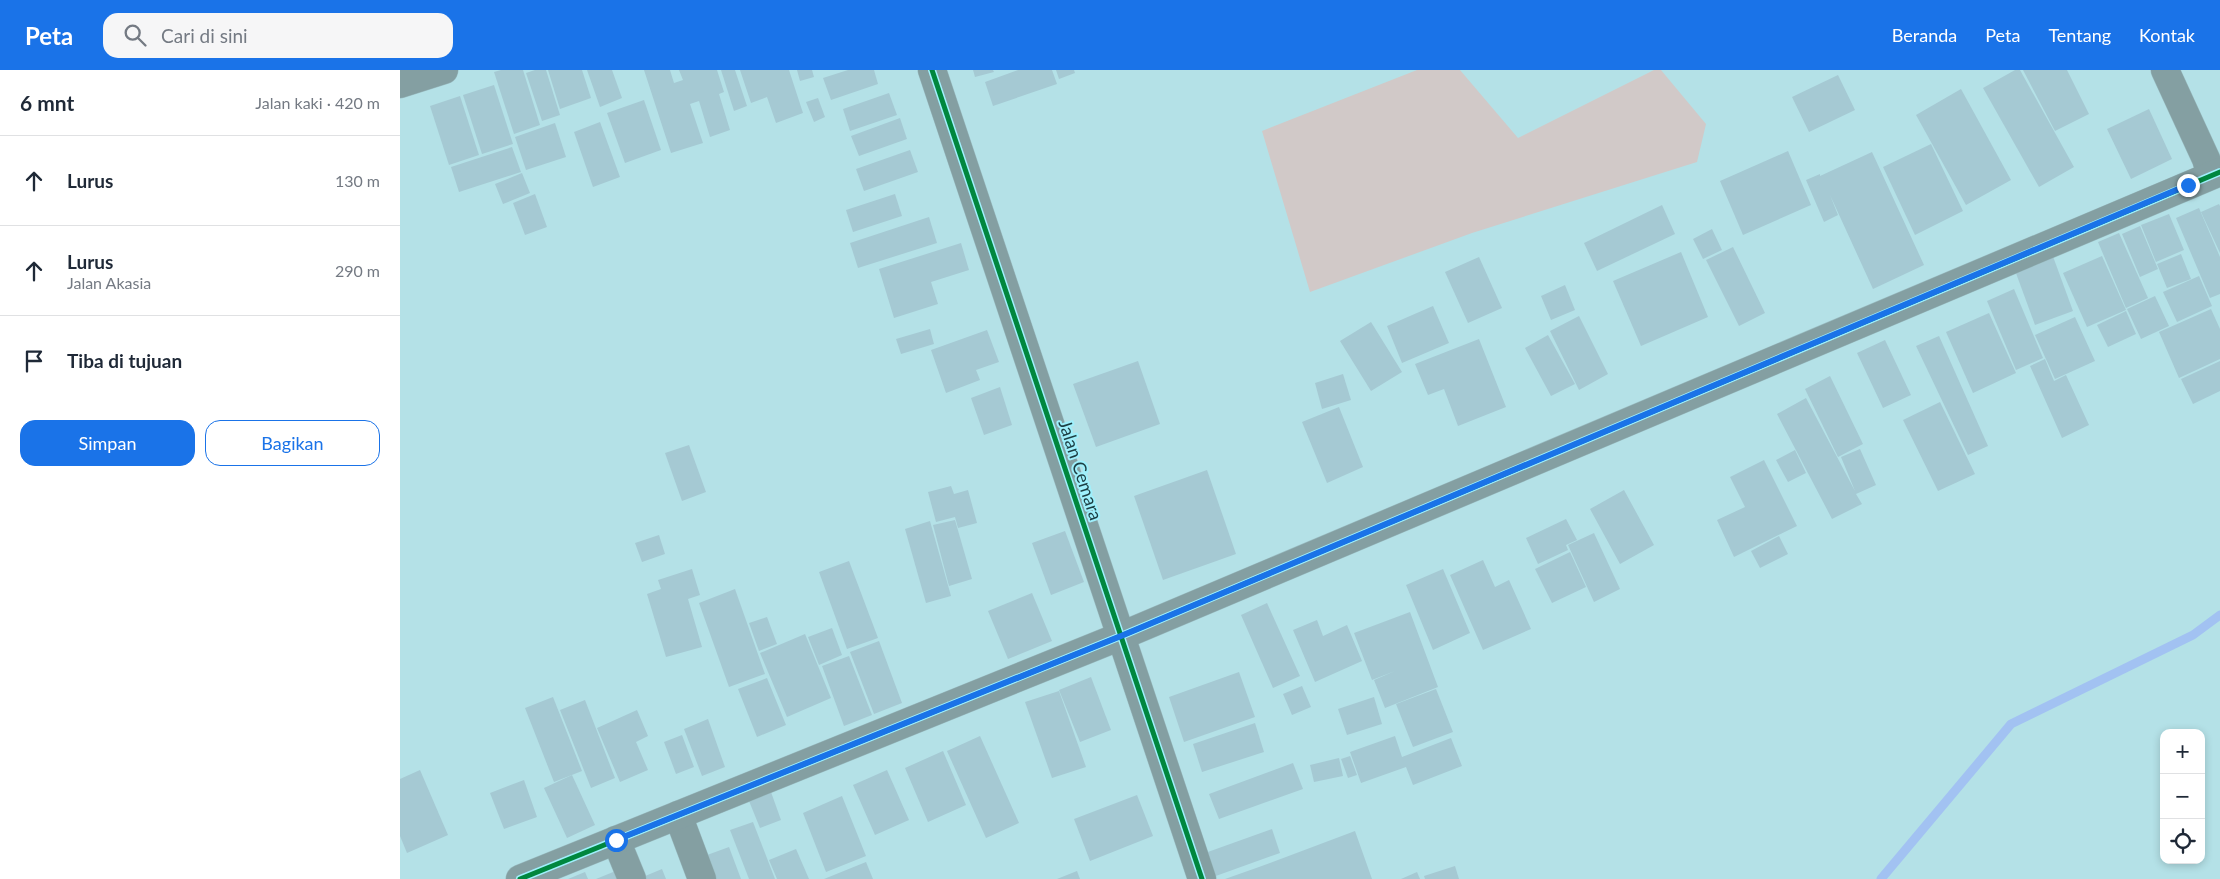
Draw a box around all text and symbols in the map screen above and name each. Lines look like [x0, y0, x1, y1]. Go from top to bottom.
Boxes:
search box [103, 13, 453, 58]
text: Peta [25, 21, 73, 50]
icon: search [121, 21, 149, 49]
text: Cari di sini [161, 24, 248, 47]
text: Beranda [1892, 24, 1957, 46]
text: Peta [1985, 24, 2020, 46]
text: Tentang [2048, 24, 2111, 46]
text: Kontak [2139, 24, 2195, 46]
text: 6 mnt [20, 90, 74, 115]
text: Jalan kaki · 420 m [255, 93, 380, 112]
icon: ahead [20, 167, 48, 195]
text: Lurus [67, 169, 113, 192]
text: 130 m [335, 171, 380, 190]
route end [2177, 174, 2200, 197]
text: Lurus [67, 250, 113, 273]
icon: ahead [20, 257, 48, 285]
text: 290 m [335, 261, 380, 280]
text: Jalan Akasia [67, 273, 151, 292]
icon: arrive [20, 347, 48, 375]
text: Tiba di tujuan [67, 349, 182, 372]
street label: Jalan Cemara [1054, 417, 1108, 523]
button: Simpan [20, 420, 195, 466]
button: Bagikan [205, 420, 380, 466]
map controls [2160, 729, 2205, 864]
button: + [2160, 729, 2205, 774]
button: − [2160, 774, 2205, 819]
button: locate [2160, 819, 2205, 864]
route start [605, 829, 628, 852]

